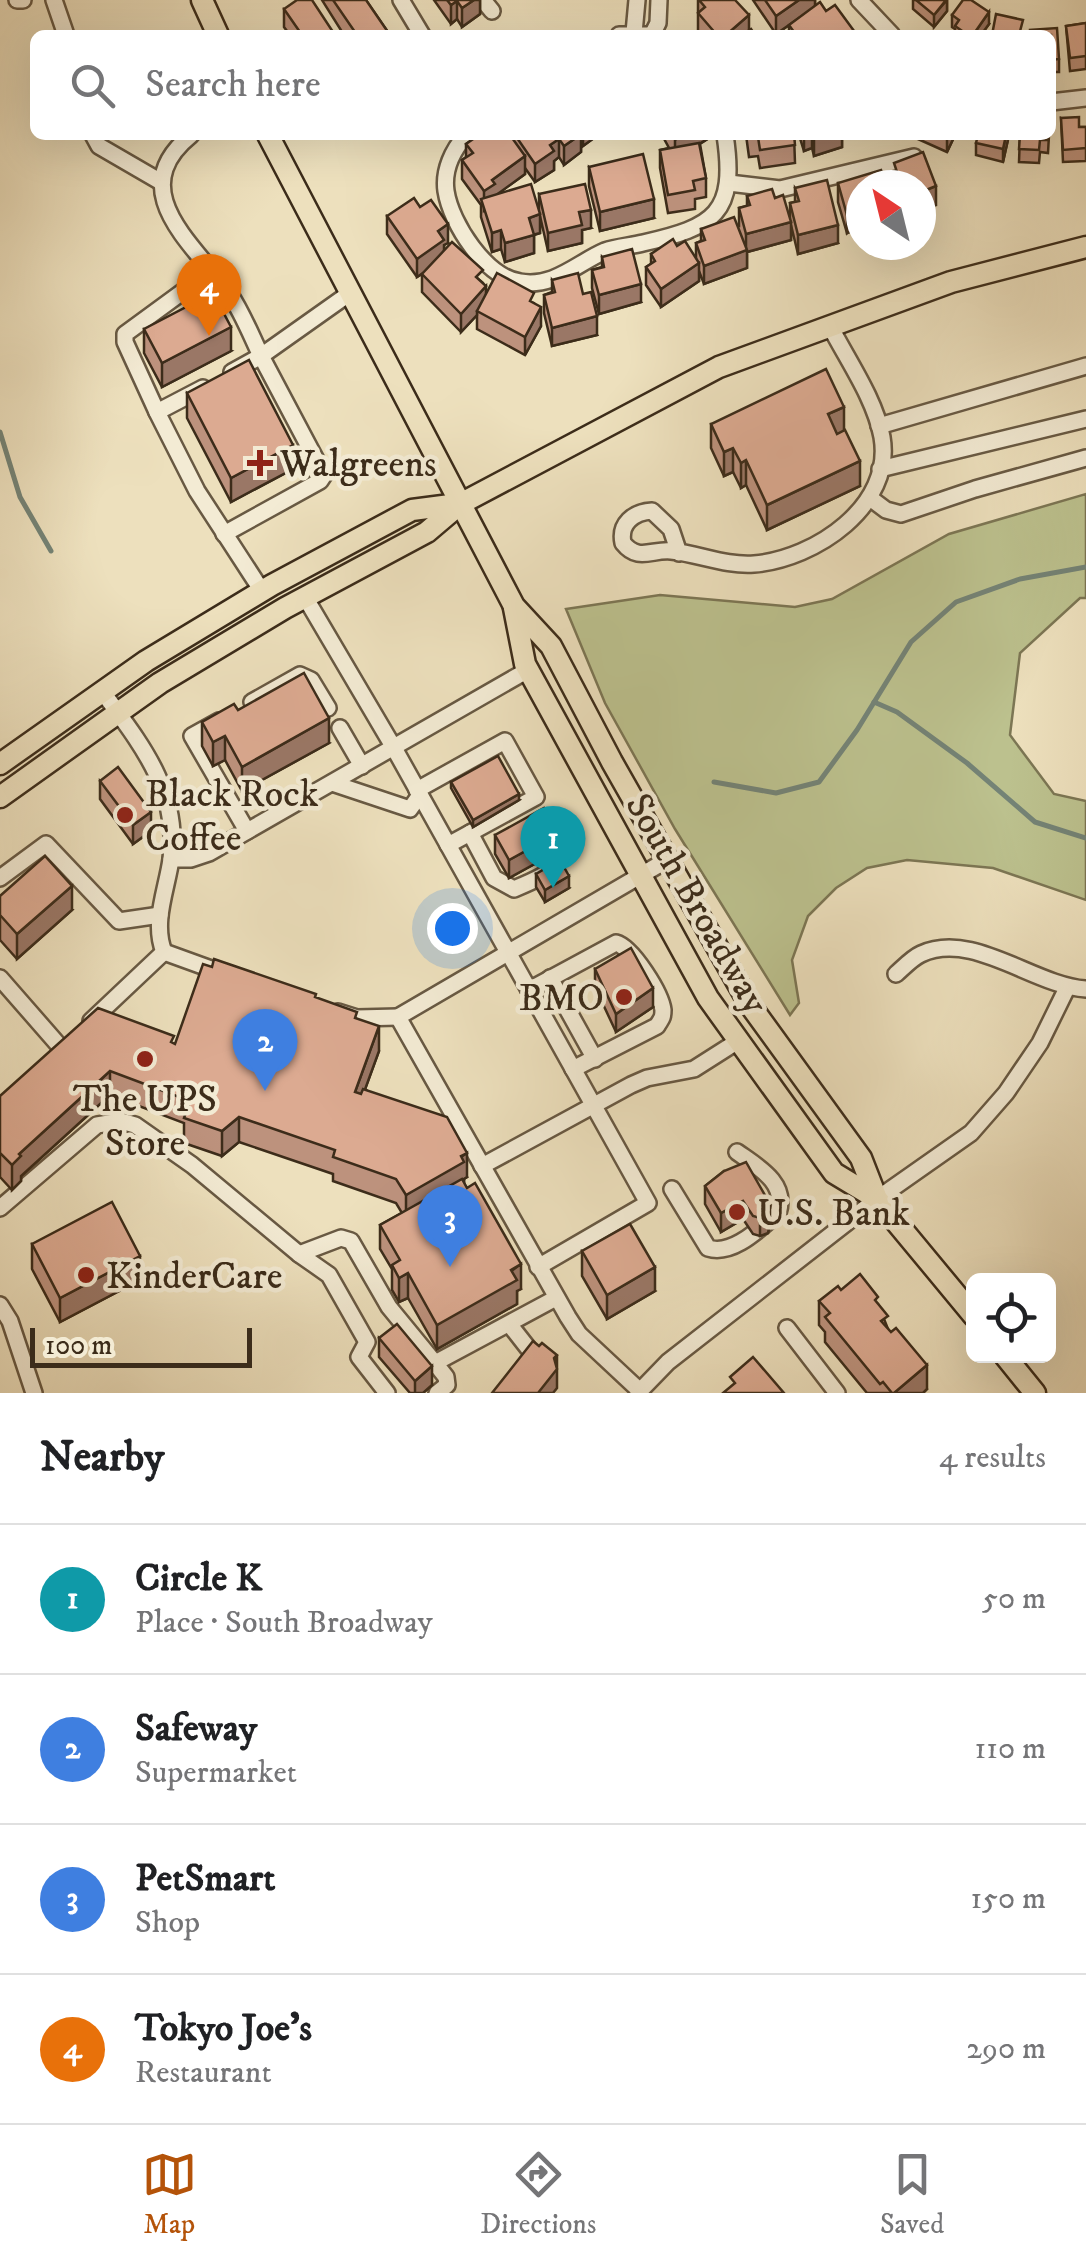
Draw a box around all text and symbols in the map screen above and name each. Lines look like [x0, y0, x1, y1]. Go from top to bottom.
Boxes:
search box [30, 30, 1056, 140]
icon: search [65, 58, 120, 113]
text: Search here [145, 61, 321, 109]
north arrow [846, 170, 936, 260]
pin: 4 [176, 254, 242, 336]
place label: Walgreens [279, 441, 437, 489]
marker: Walgreens [249, 452, 271, 474]
place label: Black Rock Coffee [145, 771, 319, 863]
street label: South Broadway [614, 785, 779, 1024]
marker: Black Rock Coffee [114, 804, 136, 826]
pin: 1 [520, 806, 586, 888]
your location [427, 903, 478, 954]
place label: BMO [519, 975, 604, 1023]
marker: BMO [613, 986, 635, 1008]
pin: 2 [232, 1008, 298, 1091]
marker: The UPS Store [134, 1048, 156, 1070]
place label: The UPS Store [73, 1076, 217, 1168]
pin: 3 [418, 1184, 482, 1267]
place label: U.S. Bank [757, 1190, 910, 1238]
marker: U.S. Bank [726, 1201, 748, 1223]
place label: KinderCare [106, 1253, 282, 1301]
marker: KinderCare [75, 1264, 97, 1286]
map controls [966, 1273, 1056, 1363]
button: locate [966, 1273, 1056, 1363]
scale bar [30, 1323, 252, 1368]
text: 100 m [45, 1328, 112, 1363]
text: Nearby [40, 1432, 164, 1484]
text: 4 results [939, 1438, 1046, 1478]
text: Circle K [135, 1555, 262, 1603]
text: 1 [67, 1579, 78, 1619]
text: 50 m [982, 1579, 1046, 1619]
text: Place · South Broadway [135, 1603, 433, 1643]
text: Safeway [135, 1705, 257, 1753]
text: 2 [65, 1729, 80, 1769]
text: 110 m [974, 1729, 1046, 1769]
text: Supermarket [135, 1753, 297, 1793]
text: PetSmart [135, 1855, 275, 1903]
text: 3 [67, 1879, 78, 1919]
text: 150 m [970, 1879, 1046, 1919]
text: Shop [135, 1903, 200, 1943]
text: Tokyo Joe's [135, 2005, 312, 2053]
text: 4 [63, 2029, 82, 2069]
text: 290 m [966, 2029, 1046, 2069]
text: Restaurant [135, 2053, 272, 2093]
tab: Map [142, 2147, 197, 2242]
tab: Directions [480, 2147, 596, 2242]
tab: Saved [880, 2147, 944, 2242]

